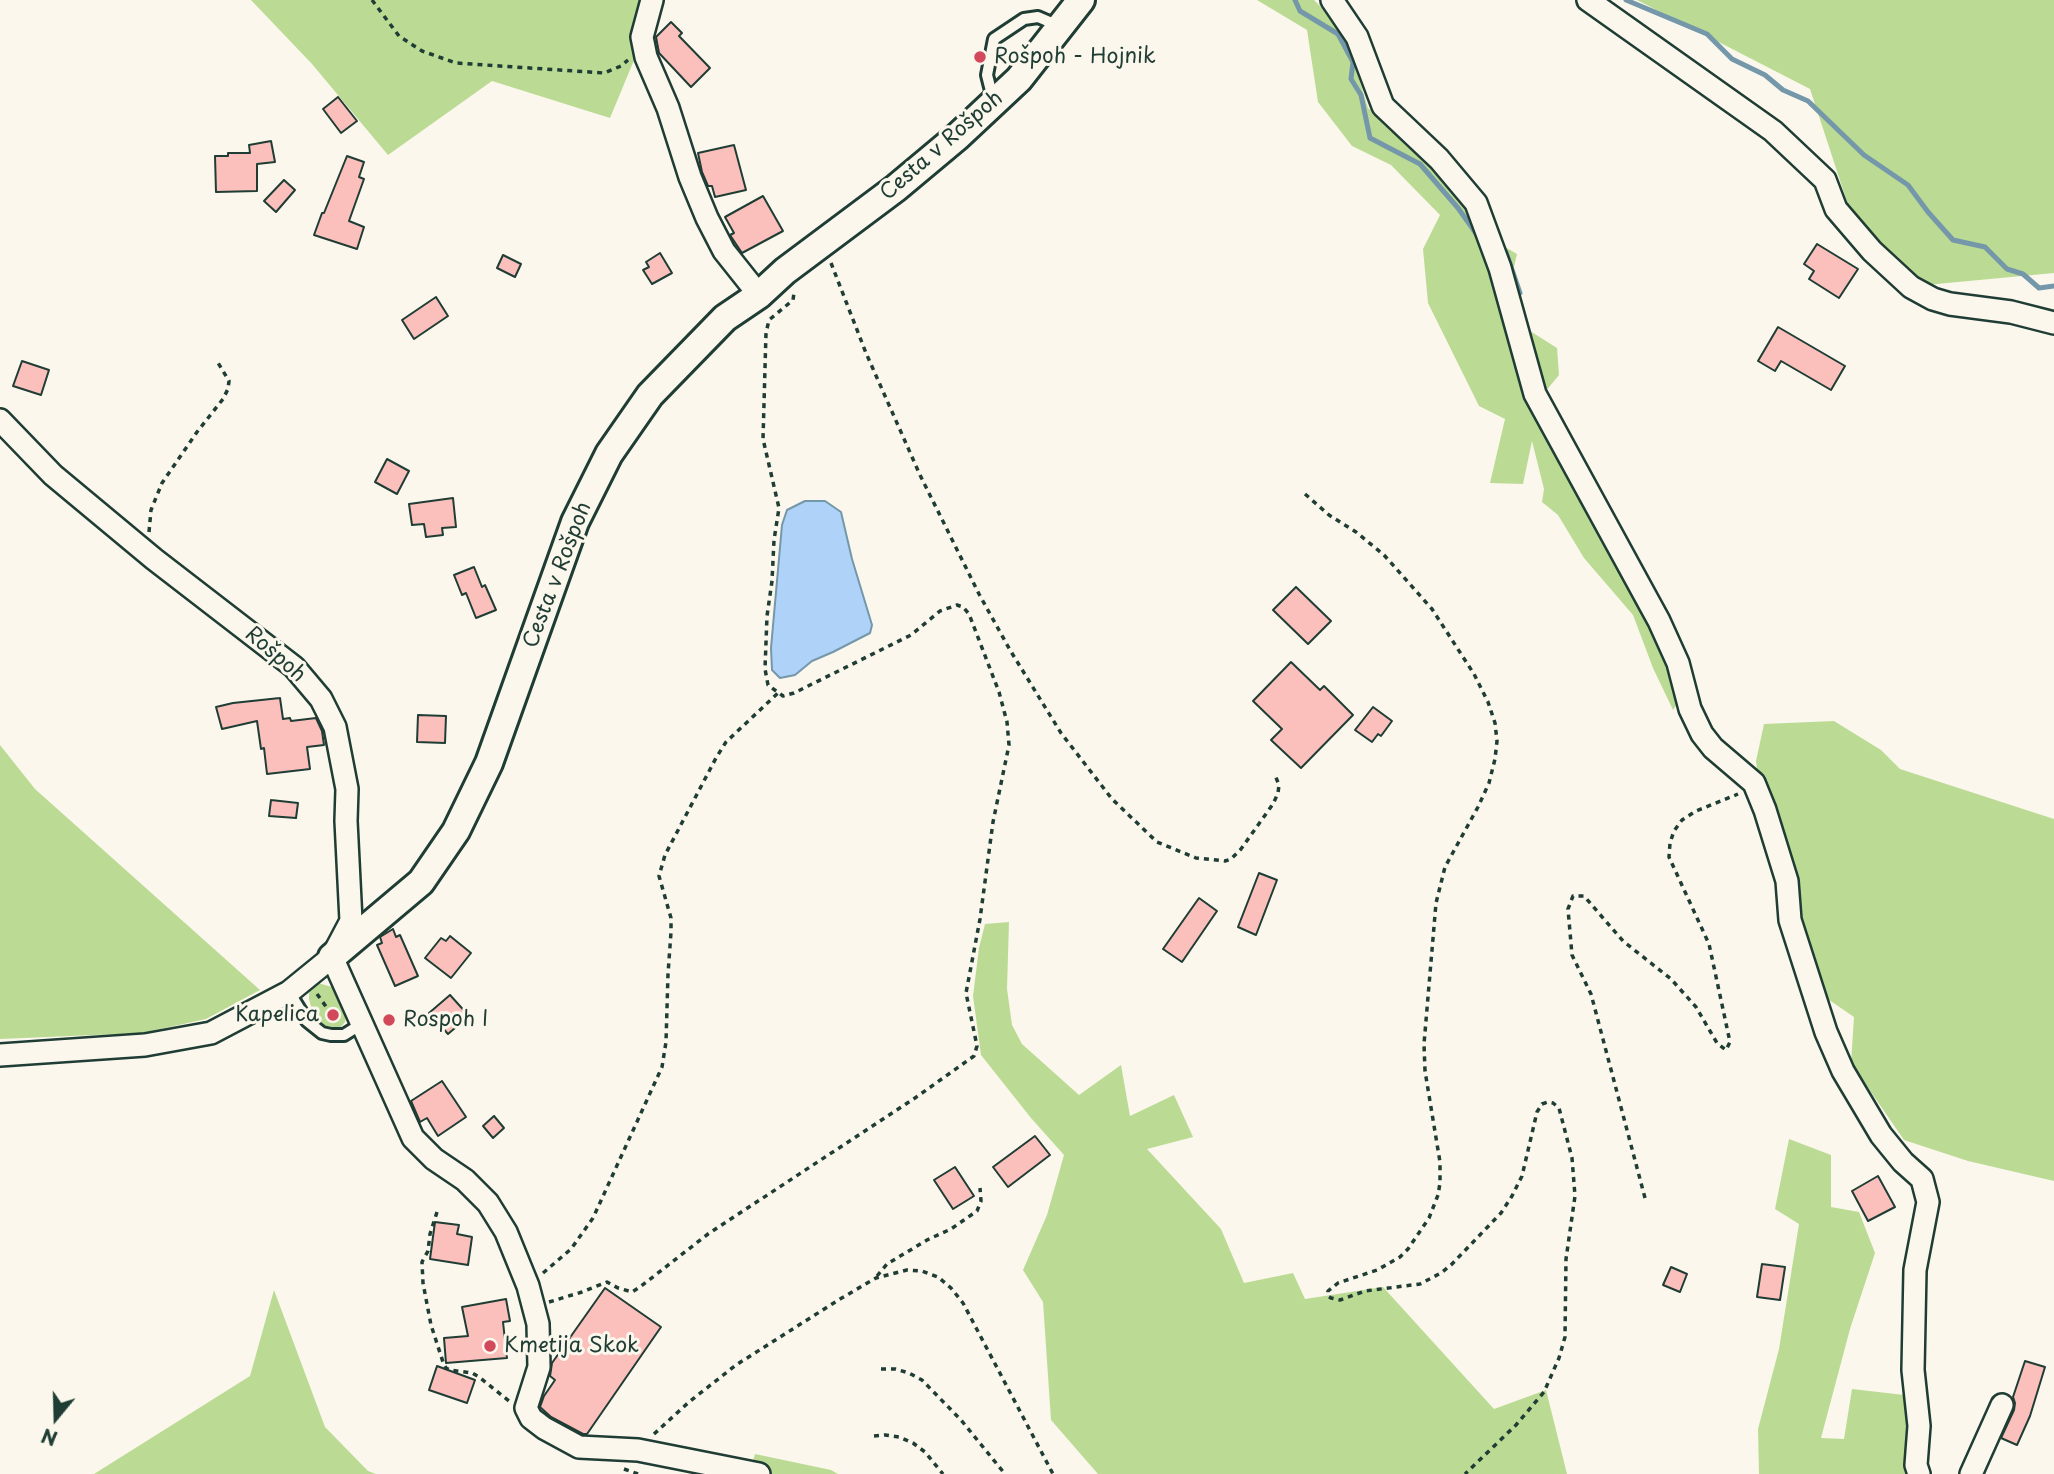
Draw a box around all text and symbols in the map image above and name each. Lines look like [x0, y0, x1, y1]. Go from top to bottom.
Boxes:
place label: Rošpoh - Hojnik [994, 44, 1156, 70]
marker: Rošpoh - Hojnik [972, 49, 988, 65]
street label: Cesta v Rošpoh [875, 86, 1009, 206]
street label: Cesta v Rošpoh [519, 498, 597, 652]
street label: Rošpoh [239, 622, 311, 688]
place label: Kapelica [235, 1002, 319, 1028]
marker: Kapelica [325, 1007, 341, 1023]
place label: Rospoh I [403, 1007, 489, 1033]
marker: Rospoh I [381, 1012, 397, 1028]
place label: Kmetija Skok [504, 1333, 639, 1359]
marker: Kmetija Skok [482, 1338, 498, 1354]
north arrow [21, 1383, 91, 1453]
text: N [37, 1422, 61, 1454]

